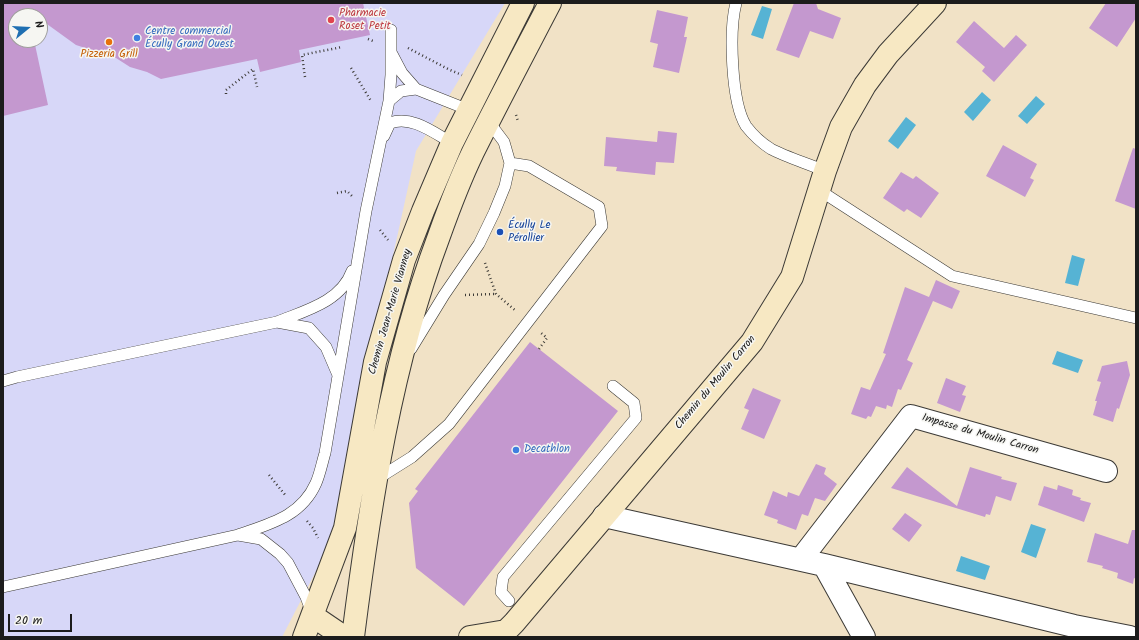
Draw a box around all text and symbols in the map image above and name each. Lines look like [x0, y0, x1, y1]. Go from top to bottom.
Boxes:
place label: Pharmacie Roset Petit [339, 7, 391, 33]
north arrow [8, 8, 48, 48]
marker: Pharmacie Roset Petit [326, 15, 336, 25]
text: N [29, 19, 48, 31]
place label: Centre commercial Écully Grand Ouest [145, 25, 234, 51]
marker: Centre commercial Écully Grand Ouest [132, 33, 142, 43]
marker: Pizzeria Grill [104, 37, 114, 47]
place label: Pizzeria Grill [80, 48, 138, 62]
place label: Écully Le Pérollier [508, 219, 551, 245]
marker: Écully Le Pérollier [495, 227, 505, 237]
street label: Chemin Jean-Marie Vianney [367, 248, 415, 376]
street label: Chemin du Moulin Carron [673, 333, 759, 433]
street label: Impasse du Moulin Carron [920, 412, 1040, 458]
place label: Decathlon [524, 443, 570, 457]
marker: Decathlon [511, 445, 521, 455]
scale bar [10, 606, 74, 632]
text: 20 m [15, 611, 42, 630]

